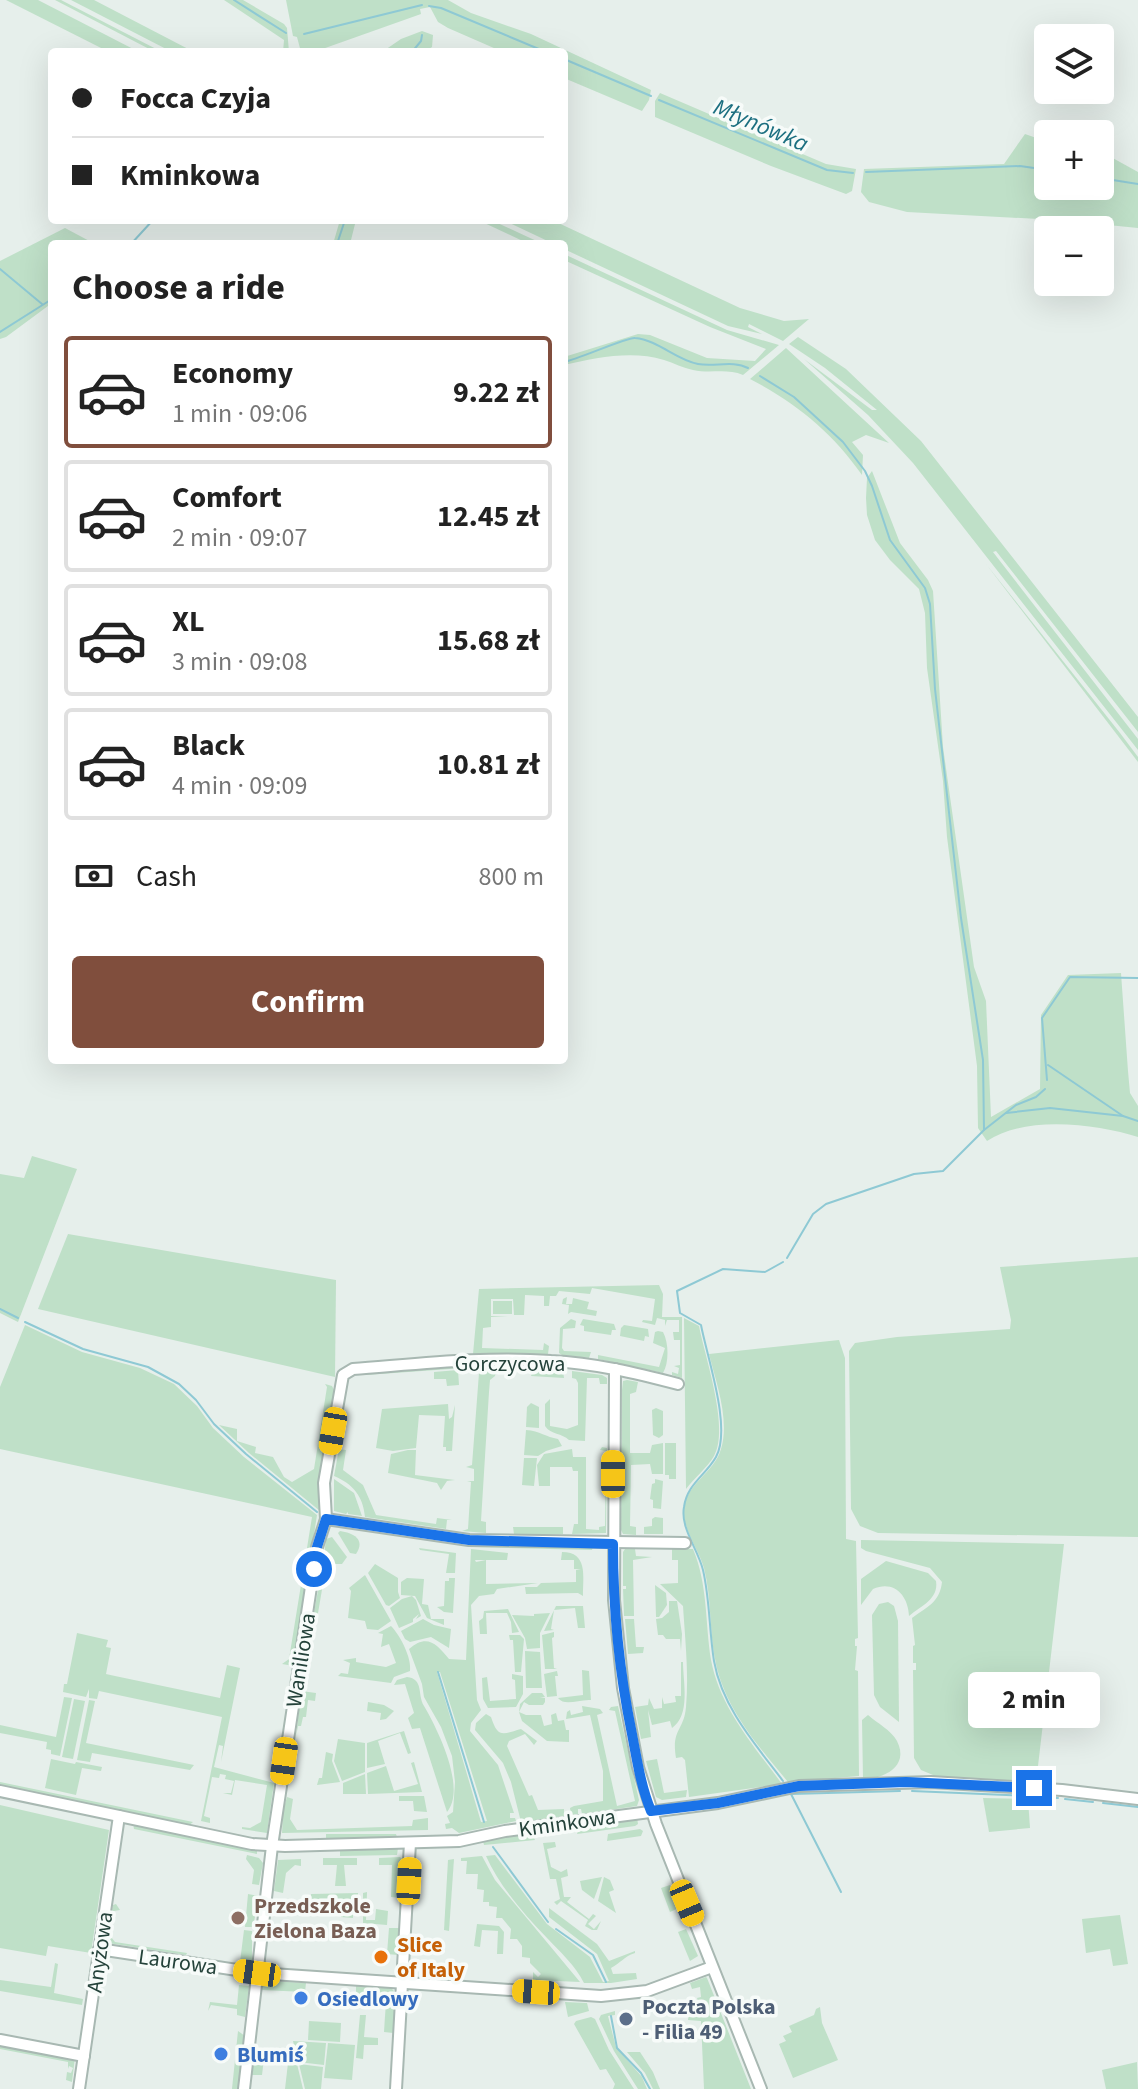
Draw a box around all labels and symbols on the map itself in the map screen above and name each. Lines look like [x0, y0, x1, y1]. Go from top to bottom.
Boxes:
water label: Młynówka [708, 90, 814, 161]
street label: Gorczycowa [455, 1348, 565, 1380]
car [317, 1405, 349, 1457]
car [601, 1450, 625, 1498]
route start [296, 1551, 332, 1587]
street label: Waniliowa [278, 1611, 324, 1710]
callout: 2 min [968, 1672, 1100, 1728]
car [269, 1736, 299, 1786]
route end [1016, 1770, 1052, 1806]
street label: Kminkowa [517, 1800, 618, 1846]
car [396, 1856, 422, 1906]
car [667, 1876, 707, 1930]
place label: Przedszkole Zielona Baza [254, 1890, 377, 1947]
marker: Przedszkole Zielona Baza [229, 1909, 247, 1927]
street label: Anyżowa [78, 1910, 121, 1995]
place label: Slice of Italy [397, 1929, 465, 1986]
street label: Laurowa [136, 1941, 220, 1983]
marker: Slice of Italy [372, 1948, 390, 1966]
car [232, 1958, 282, 1988]
car [511, 1978, 561, 2006]
place label: Osiedlowy [317, 1983, 419, 2015]
marker: Osiedlowy [292, 1989, 310, 2007]
place label: Poczta Polska - Filia 49 [642, 1991, 776, 2048]
marker: Poczta Polska - Filia 49 [617, 2010, 635, 2028]
place label: Blumiś [237, 2039, 304, 2071]
marker: Blumiś [212, 2045, 230, 2063]

